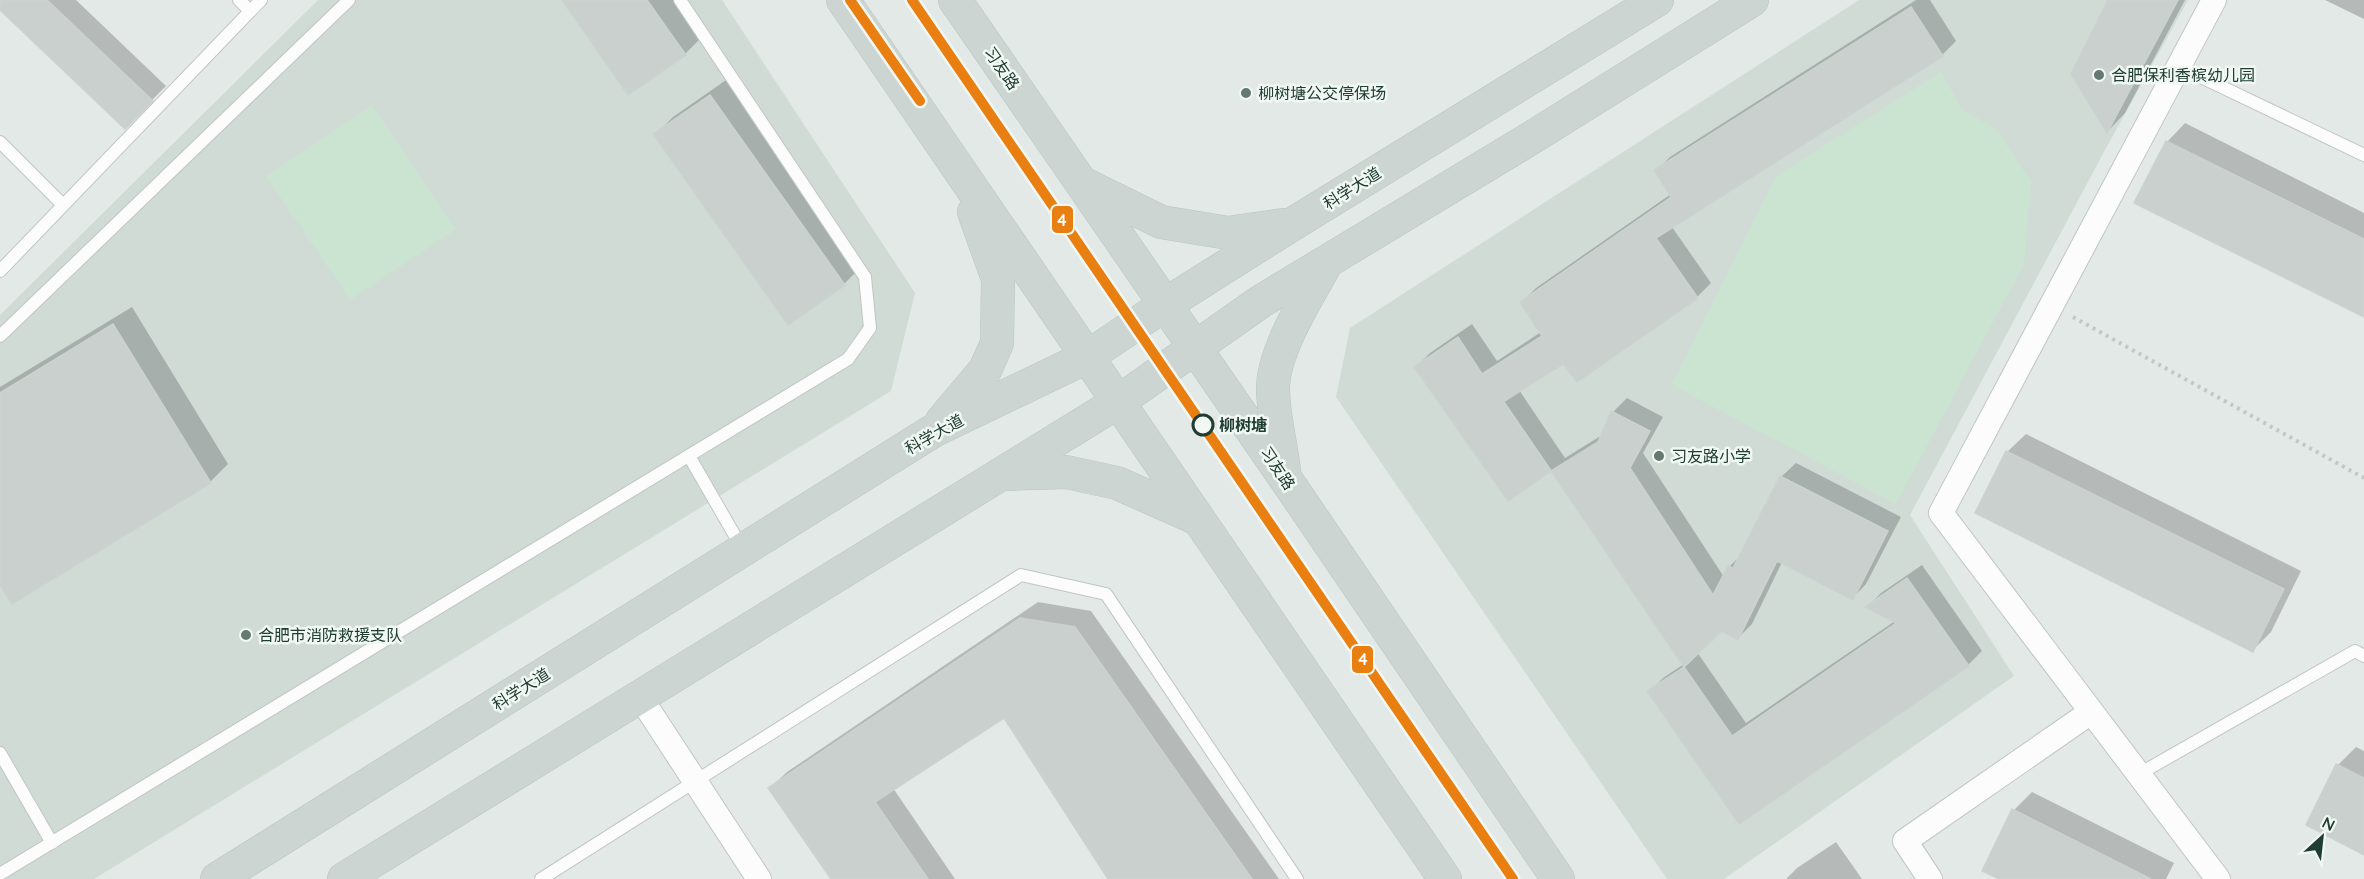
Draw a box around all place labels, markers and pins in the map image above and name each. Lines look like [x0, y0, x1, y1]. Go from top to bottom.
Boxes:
place label: 合肥保利香槟幼儿园 [2111, 65, 2255, 85]
marker: 合肥保利香槟幼儿园 [2092, 68, 2106, 82]
place label: 柳树塘公交停保场 [1258, 83, 1386, 103]
marker: 柳树塘公交停保场 [1239, 86, 1253, 100]
marker: 柳树塘 [1192, 414, 1214, 436]
place label: 柳树塘 [1219, 415, 1267, 435]
place label: 习友路小学 [1671, 446, 1751, 466]
marker: 习友路小学 [1652, 449, 1666, 463]
place label: 合肥市消防救援支队 [258, 625, 402, 645]
marker: 合肥市消防救援支队 [239, 628, 253, 642]

